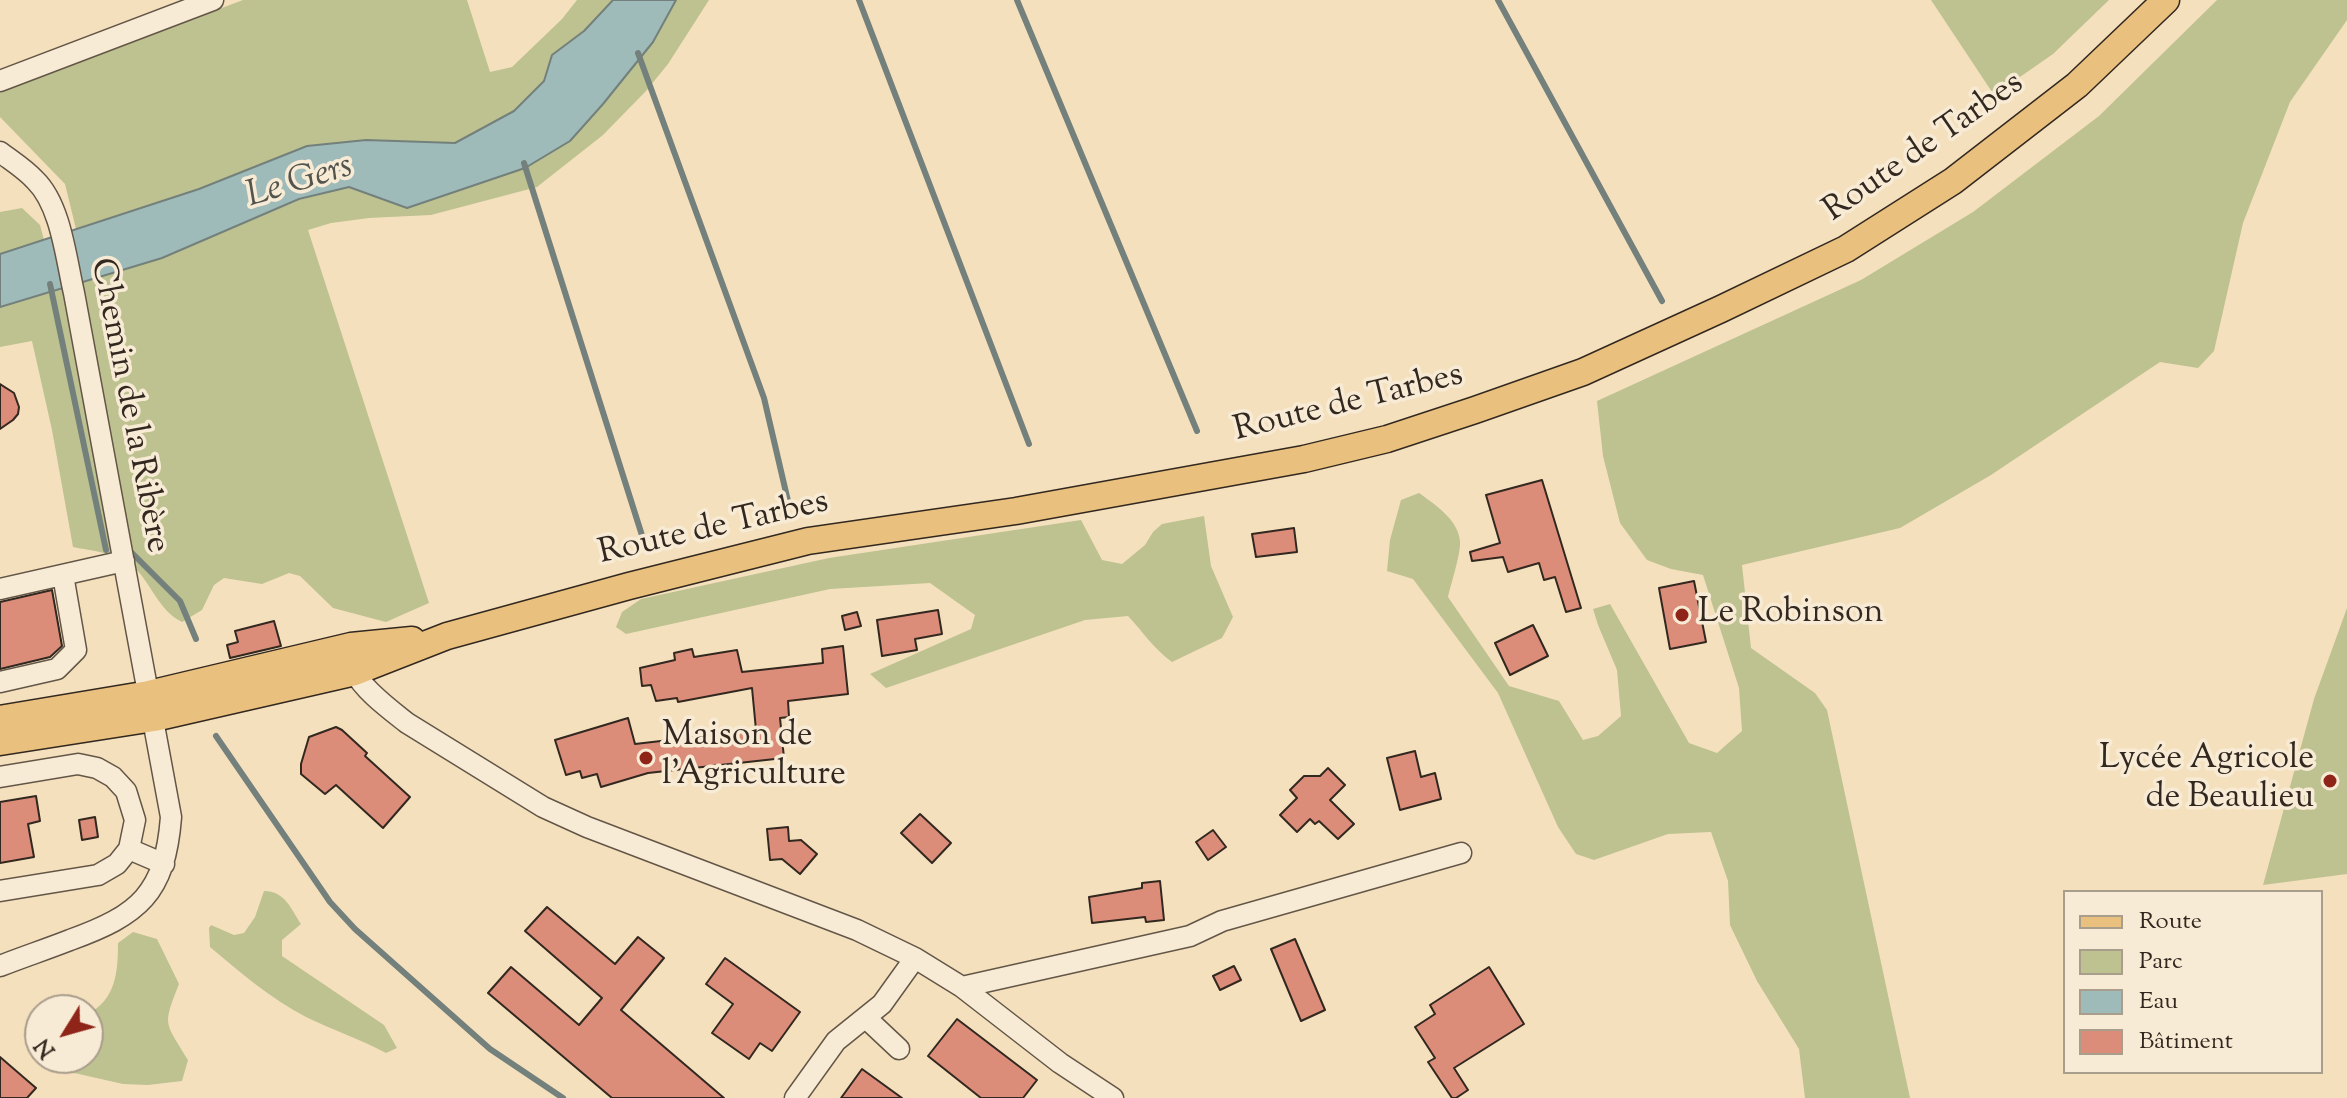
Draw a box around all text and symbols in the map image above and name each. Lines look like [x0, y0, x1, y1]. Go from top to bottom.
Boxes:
street label: Route de Tarbes [1817, 65, 2033, 233]
water label: Le Gers [242, 147, 358, 221]
street label: Chemin de la Ribère [78, 255, 176, 557]
street label: Route de Tarbes [1230, 357, 1468, 453]
street label: Route de Tarbes [595, 484, 833, 576]
place label: Le Robinson [1698, 595, 1884, 635]
marker: Le Robinson [1673, 606, 1691, 624]
place label: Maison de l'Agriculture [662, 718, 846, 798]
place label: Lycée Agricole de Beaulieu [2099, 741, 2314, 820]
marker: Maison de l'Agriculture [637, 749, 655, 767]
marker: Lycée Agricole de Beaulieu [2321, 772, 2339, 790]
legend [2063, 890, 2323, 1074]
text: Route [2139, 905, 2202, 939]
text: Parc [2139, 945, 2183, 979]
text: Eau [2139, 985, 2178, 1019]
north arrow [24, 994, 104, 1074]
text: Bâtiment [2139, 1025, 2233, 1059]
text: N [28, 1031, 64, 1064]

